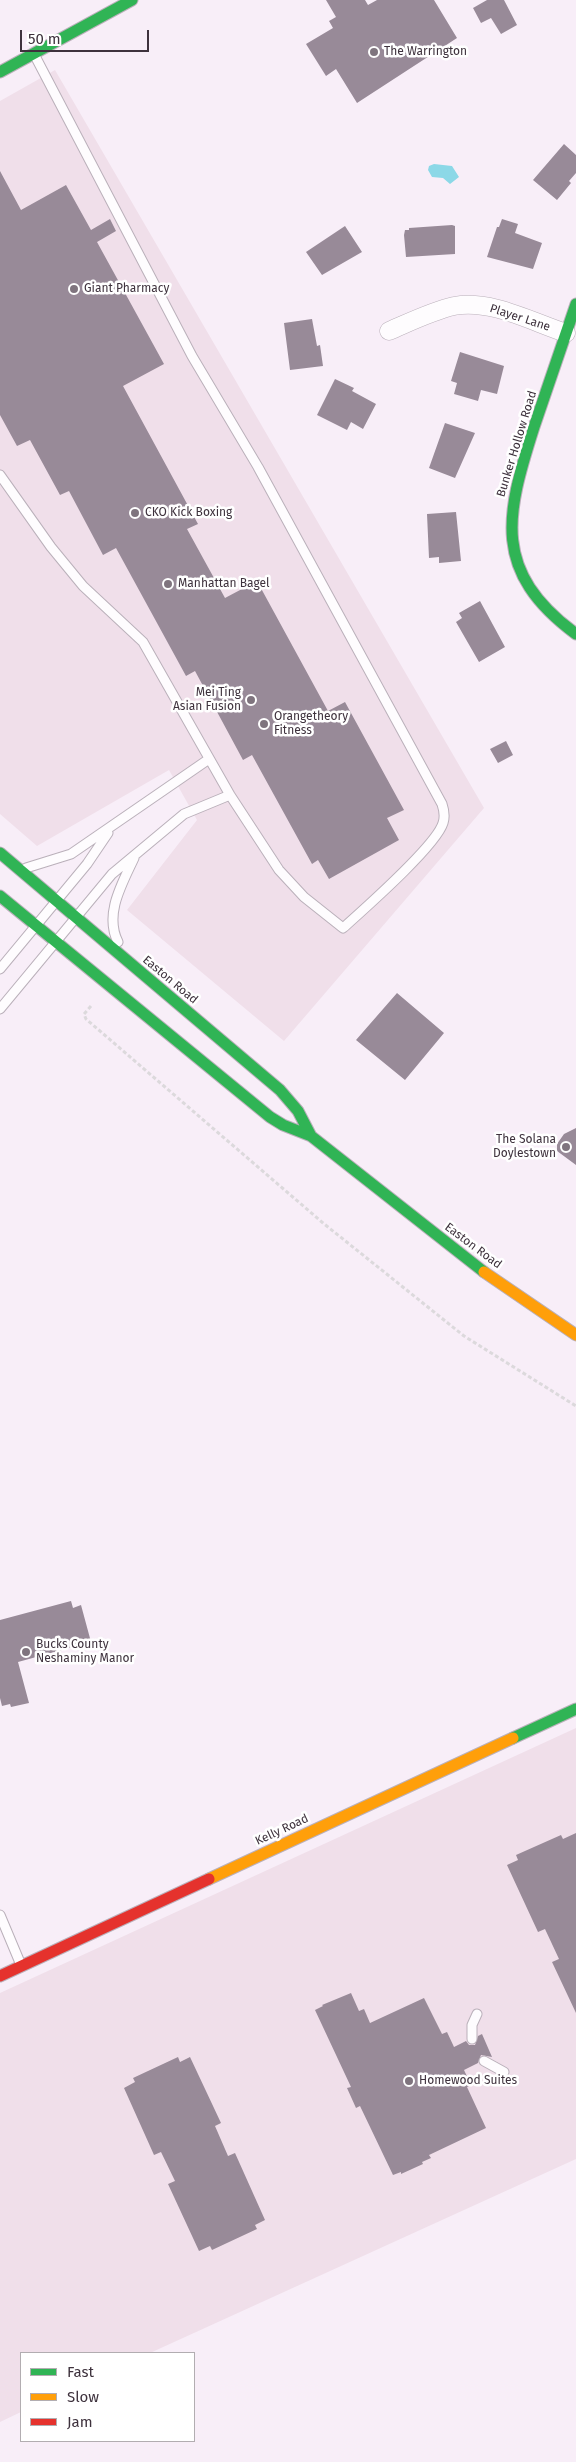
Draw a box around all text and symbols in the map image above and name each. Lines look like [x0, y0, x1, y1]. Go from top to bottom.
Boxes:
scale bar [22, 20, 151, 52]
text: 50 m [28, 30, 61, 48]
place label: The Warrington [384, 45, 467, 59]
marker: The Warrington [368, 46, 380, 58]
place label: Giant Pharmacy [84, 282, 169, 296]
marker: Giant Pharmacy [68, 283, 80, 295]
street label: Player Lane [488, 301, 552, 335]
street label: Bunker Hollow Road [494, 389, 540, 499]
place label: CKO Kick Boxing [145, 506, 232, 520]
marker: CKO Kick Boxing [129, 507, 141, 519]
place label: Manhattan Bagel [178, 577, 270, 591]
marker: Manhattan Bagel [162, 578, 174, 590]
place label: Mei Ting Asian Fusion [173, 686, 241, 714]
marker: Mei Ting Asian Fusion [245, 694, 257, 706]
place label: Orangetheory Fitness [274, 710, 348, 738]
marker: Orangetheory Fitness [258, 718, 270, 730]
street label: Easton Road [140, 953, 200, 1007]
place label: The Solana Doylestown [493, 1133, 556, 1161]
marker: The Solana Doylestown [560, 1141, 572, 1153]
street label: Easton Road [442, 1220, 504, 1272]
place label: Bucks County Neshaminy Manor [36, 1638, 134, 1666]
marker: Bucks County Neshaminy Manor [20, 1646, 32, 1658]
street label: Kelly Road [253, 1811, 311, 1849]
place label: Homewood Suites [419, 2074, 517, 2088]
marker: Homewood Suites [403, 2075, 415, 2087]
legend [20, 2352, 195, 2442]
text: Fast [67, 2363, 94, 2381]
text: Slow [67, 2388, 99, 2406]
text: Jam [67, 2413, 93, 2431]

